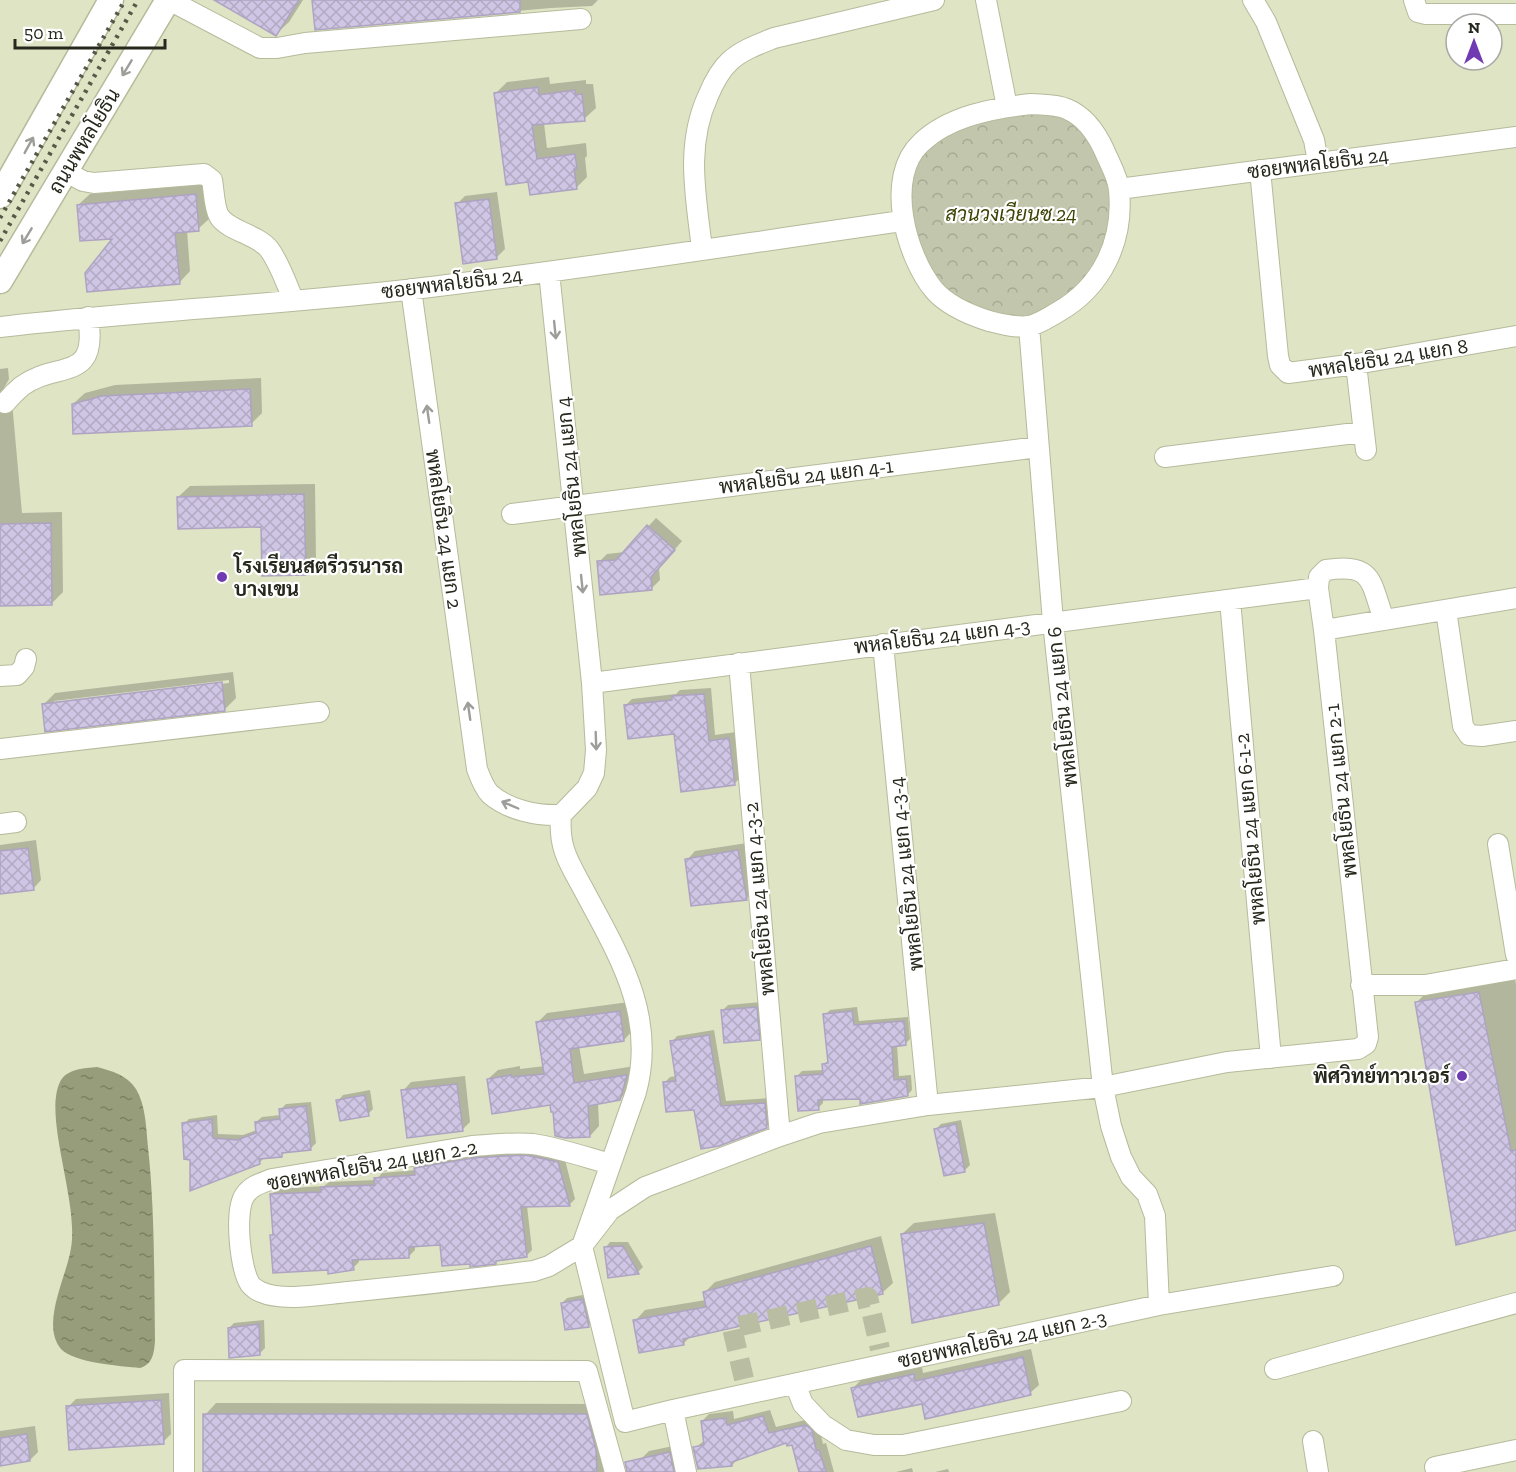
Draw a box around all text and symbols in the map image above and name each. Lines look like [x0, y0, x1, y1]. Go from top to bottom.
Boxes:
scale bar [15, 12, 165, 50]
north arrow [1444, 12, 1504, 72]
text: N [1468, 18, 1480, 37]
text: 50 m [24, 22, 64, 44]
one-way arrow [121, 59, 133, 76]
street label: ถนนพหลโยธิน [42, 84, 125, 198]
one-way arrow [24, 137, 35, 155]
street label: ซอยพหลโยธิน 24 [1246, 141, 1390, 184]
park label: สวนวงเวียนซ.24 [945, 201, 1077, 226]
one-way arrow [21, 227, 33, 244]
street label: ซอยพหลโยธิน 24 [380, 261, 524, 304]
one-way arrow [550, 320, 561, 339]
street label: พหลโยธิน 24 แยก 8 [1306, 333, 1470, 382]
street label: พหลโยธิน 24 แยก 4 [550, 395, 591, 559]
one-way arrow [423, 404, 434, 424]
street label: พหลโยธิน 24 แยก 2 [421, 448, 468, 610]
street label: พหลโยธิน 24 แยก 4-1 [717, 452, 895, 499]
place label: โรงเรียนสตรีวรนารถ บางเขน [233, 552, 403, 601]
marker: โรงเรียนสตรีวรนารถ บางเขน [215, 570, 229, 584]
one-way arrow [577, 574, 588, 594]
street label: พหลโยธิน 24 แยก 4-3 [852, 612, 1032, 659]
street label: พหลโยธิน 24 แยก 6 [1041, 626, 1082, 789]
one-way arrow [463, 702, 474, 722]
street label: พหลโยธิน 24 แยก 2-1 [1319, 702, 1362, 879]
one-way arrow [590, 731, 602, 751]
street label: พหลโยธิน 24 แยก 6-1-2 [1229, 732, 1270, 926]
street label: พหลโยธิน 24 แยก 4-3-4 [883, 776, 928, 972]
one-way arrow [502, 799, 520, 810]
street label: พหลโยธิน 24 แยก 4-3-2 [738, 801, 779, 997]
place label: พิศวิทย์ทาวเวอร์ [1313, 1063, 1451, 1088]
marker: พิศวิทย์ทาวเวอร์ [1455, 1069, 1469, 1083]
street label: ซอยพหลโยธิน 24 แยก 2-2 [265, 1134, 479, 1195]
street label: ซอยพหลโยธิน 24 แยก 2-3 [895, 1304, 1109, 1373]

